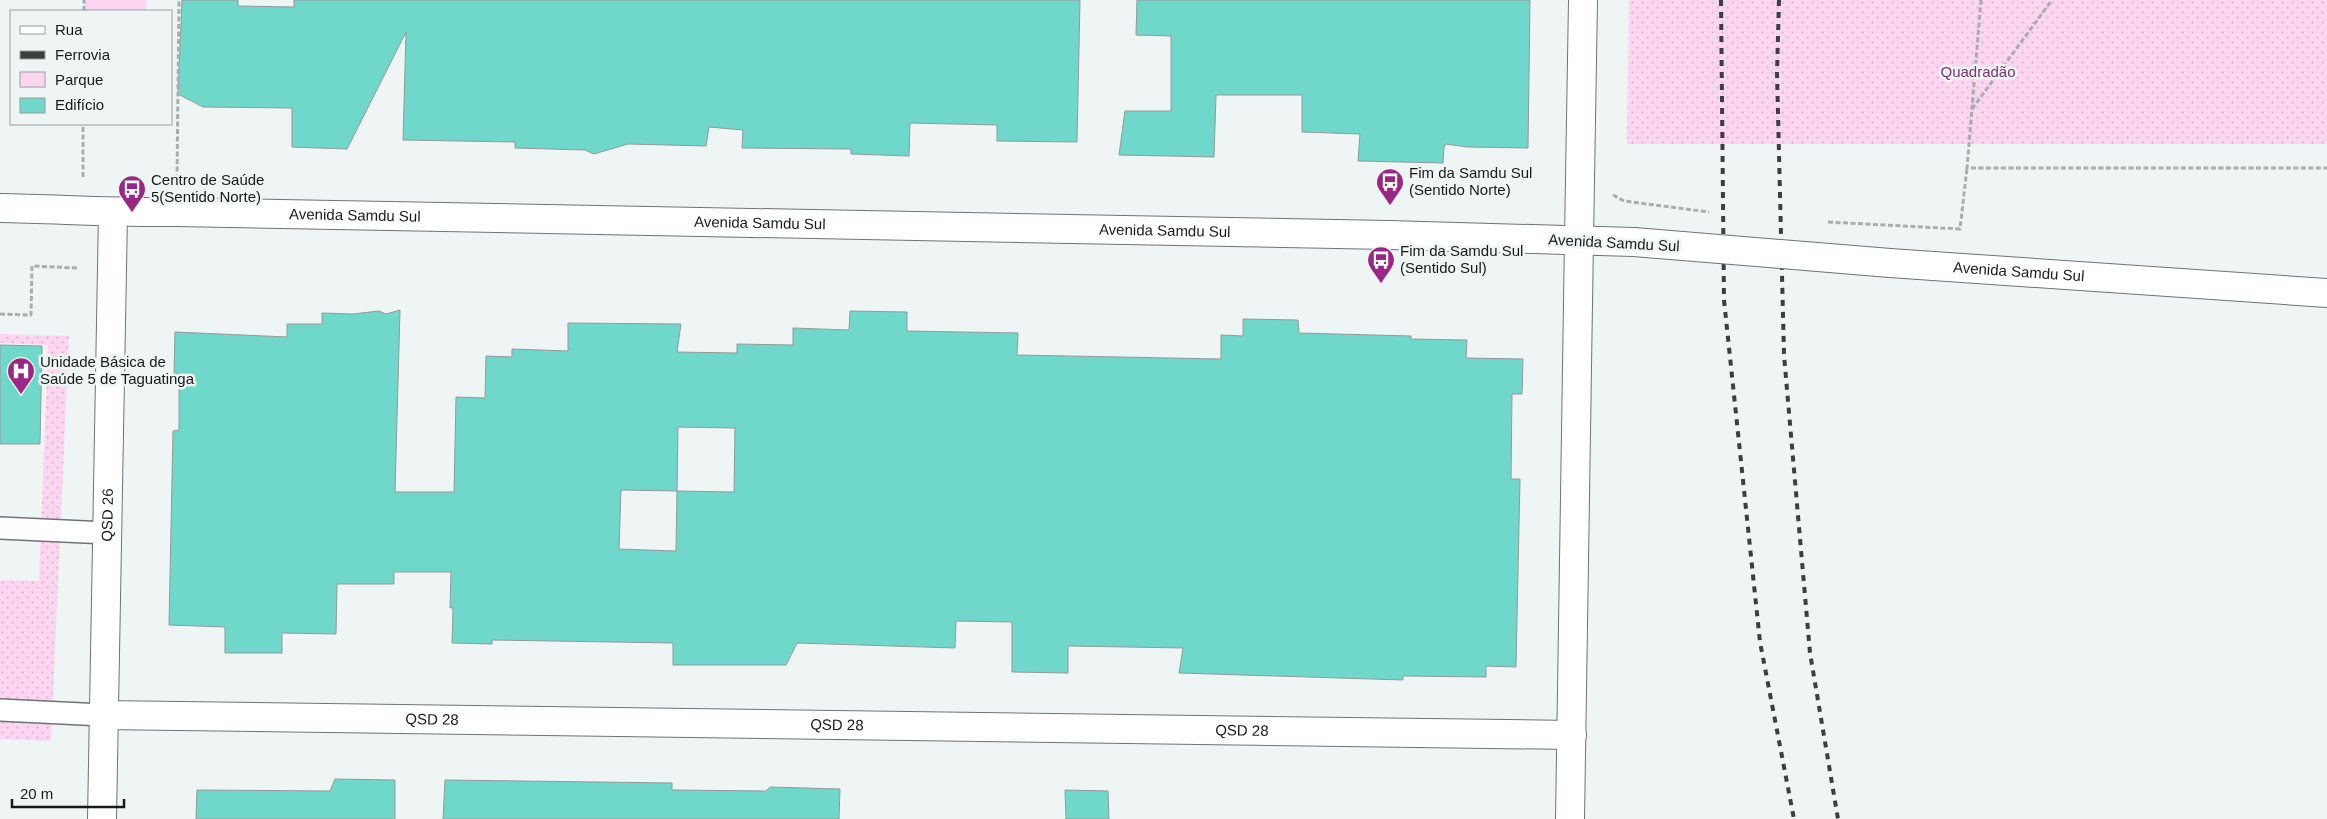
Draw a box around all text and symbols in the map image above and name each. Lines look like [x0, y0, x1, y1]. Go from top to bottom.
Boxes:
legend [10, 10, 172, 125]
text: Rua [55, 21, 83, 38]
text: Ferrovia [55, 46, 111, 63]
park label: Quadradão [1940, 63, 2016, 80]
text: Parque [55, 71, 103, 88]
text: Edifício [55, 96, 104, 113]
place label: Fim da Samdu Sul (Sentido Norte) [1409, 164, 1532, 198]
bus stop icon: Fim da Samdu Sul (Sentido Norte) [1375, 167, 1405, 206]
place label: Centro de Saúde 5(Sentido Norte) [151, 171, 264, 205]
bus stop icon: Centro de Saúde 5(Sentido Norte) [117, 174, 147, 213]
street label: Avenida Samdu Sul [289, 205, 421, 225]
street label: Avenida Samdu Sul [694, 213, 826, 232]
street label: Avenida Samdu Sul [1099, 221, 1231, 240]
street label: Avenida Samdu Sul [1548, 231, 1680, 254]
place label: Fim da Samdu Sul (Sentido Sul) [1400, 242, 1523, 276]
bus stop icon: Fim da Samdu Sul (Sentido Sul) [1366, 245, 1396, 284]
street label: Avenida Samdu Sul [1953, 258, 2085, 284]
place label: Unidade Básica de Saúde 5 de Taguatinga [40, 353, 195, 387]
hospital icon: Unidade Básica de Saúde 5 de Taguatinga [6, 356, 36, 395]
street label: QSD 26 [98, 488, 116, 542]
street label: QSD 28 [405, 710, 459, 728]
street label: QSD 28 [810, 716, 864, 733]
street label: QSD 28 [1215, 721, 1269, 739]
scale bar [12, 776, 125, 808]
text: 20 m [20, 785, 53, 802]

